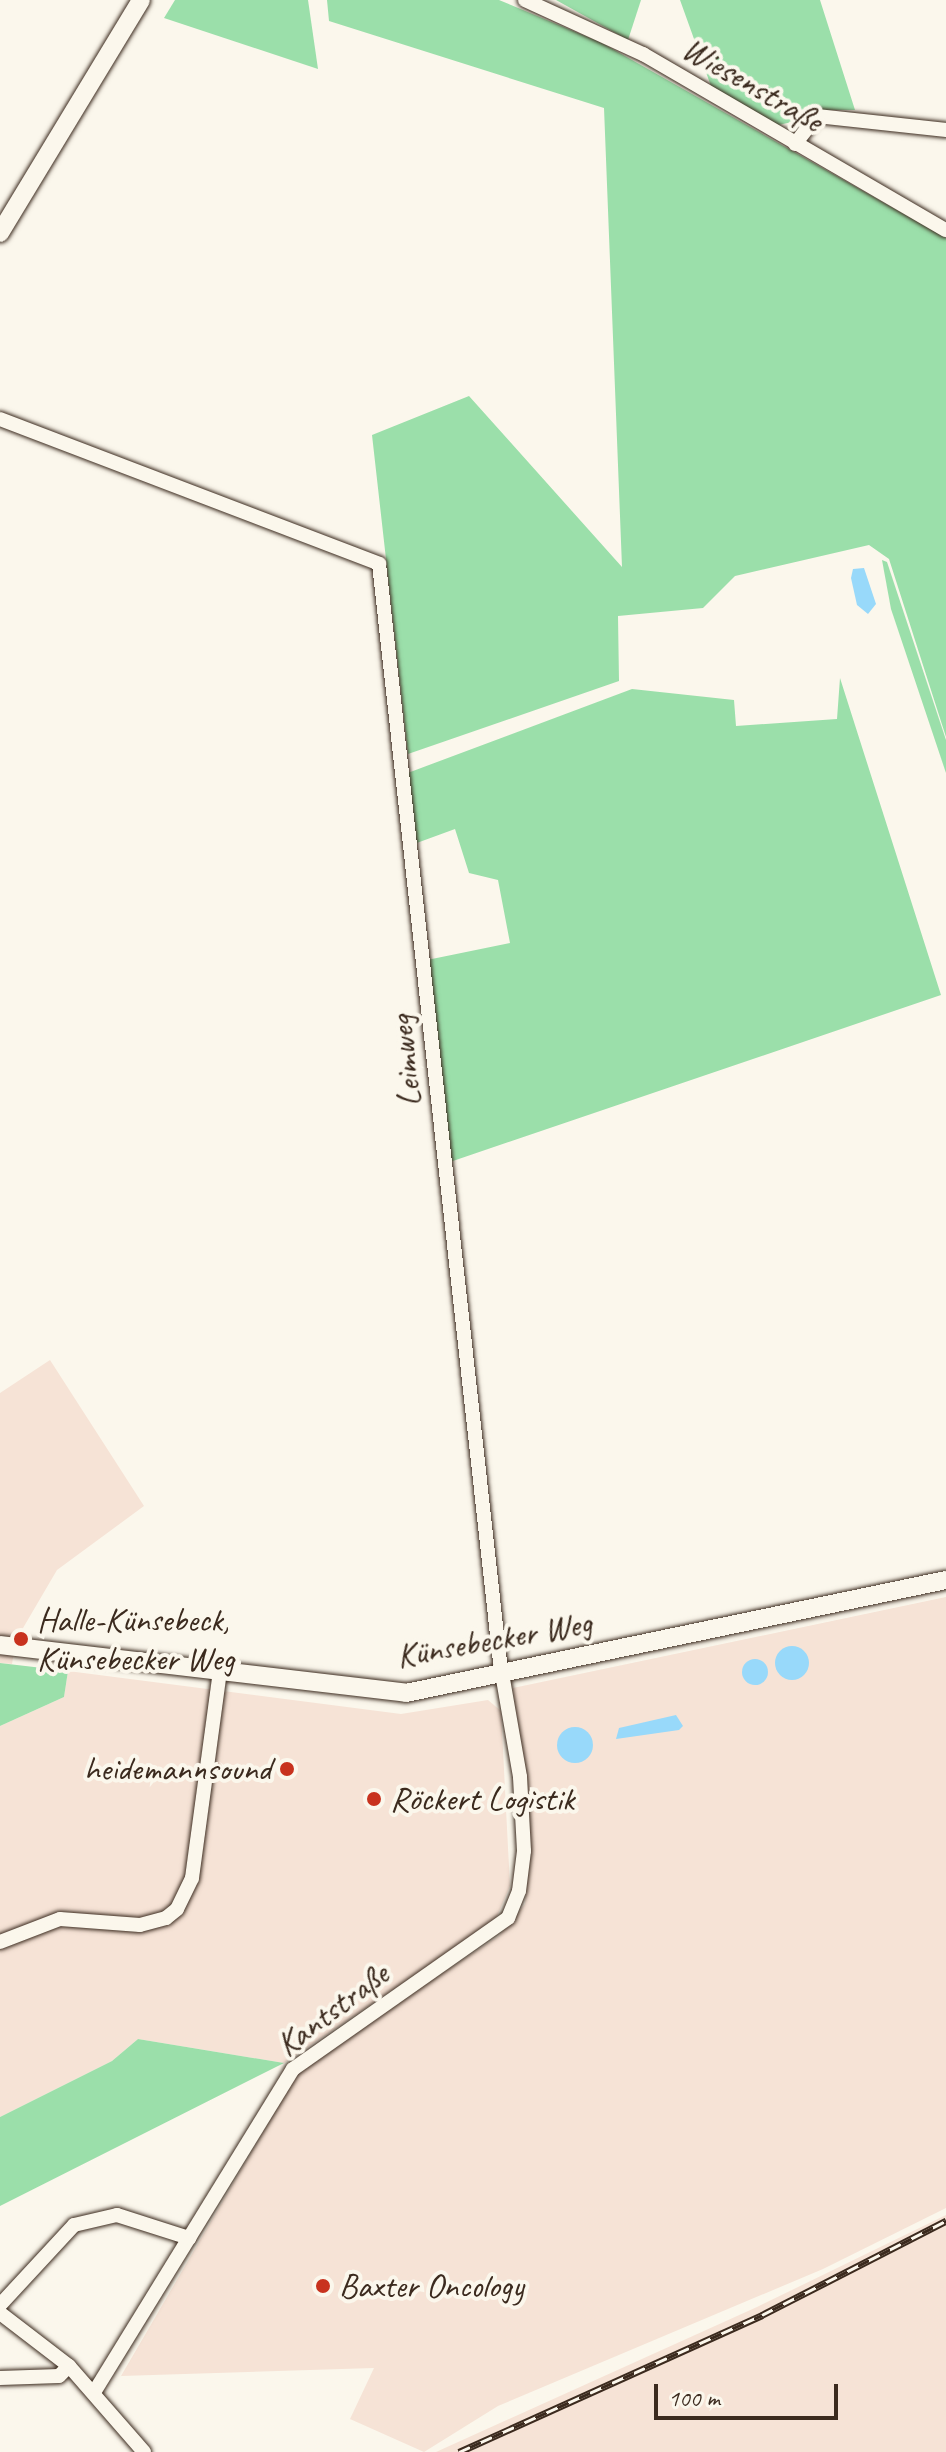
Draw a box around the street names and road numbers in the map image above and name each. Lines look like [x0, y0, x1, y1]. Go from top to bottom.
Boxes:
street label: Wiesenstraße [676, 27, 830, 141]
street label: Leimweg [380, 1013, 430, 1109]
street label: Künsebecker Weg [393, 1602, 595, 1676]
street label: Kantstraße [268, 1954, 396, 2064]

